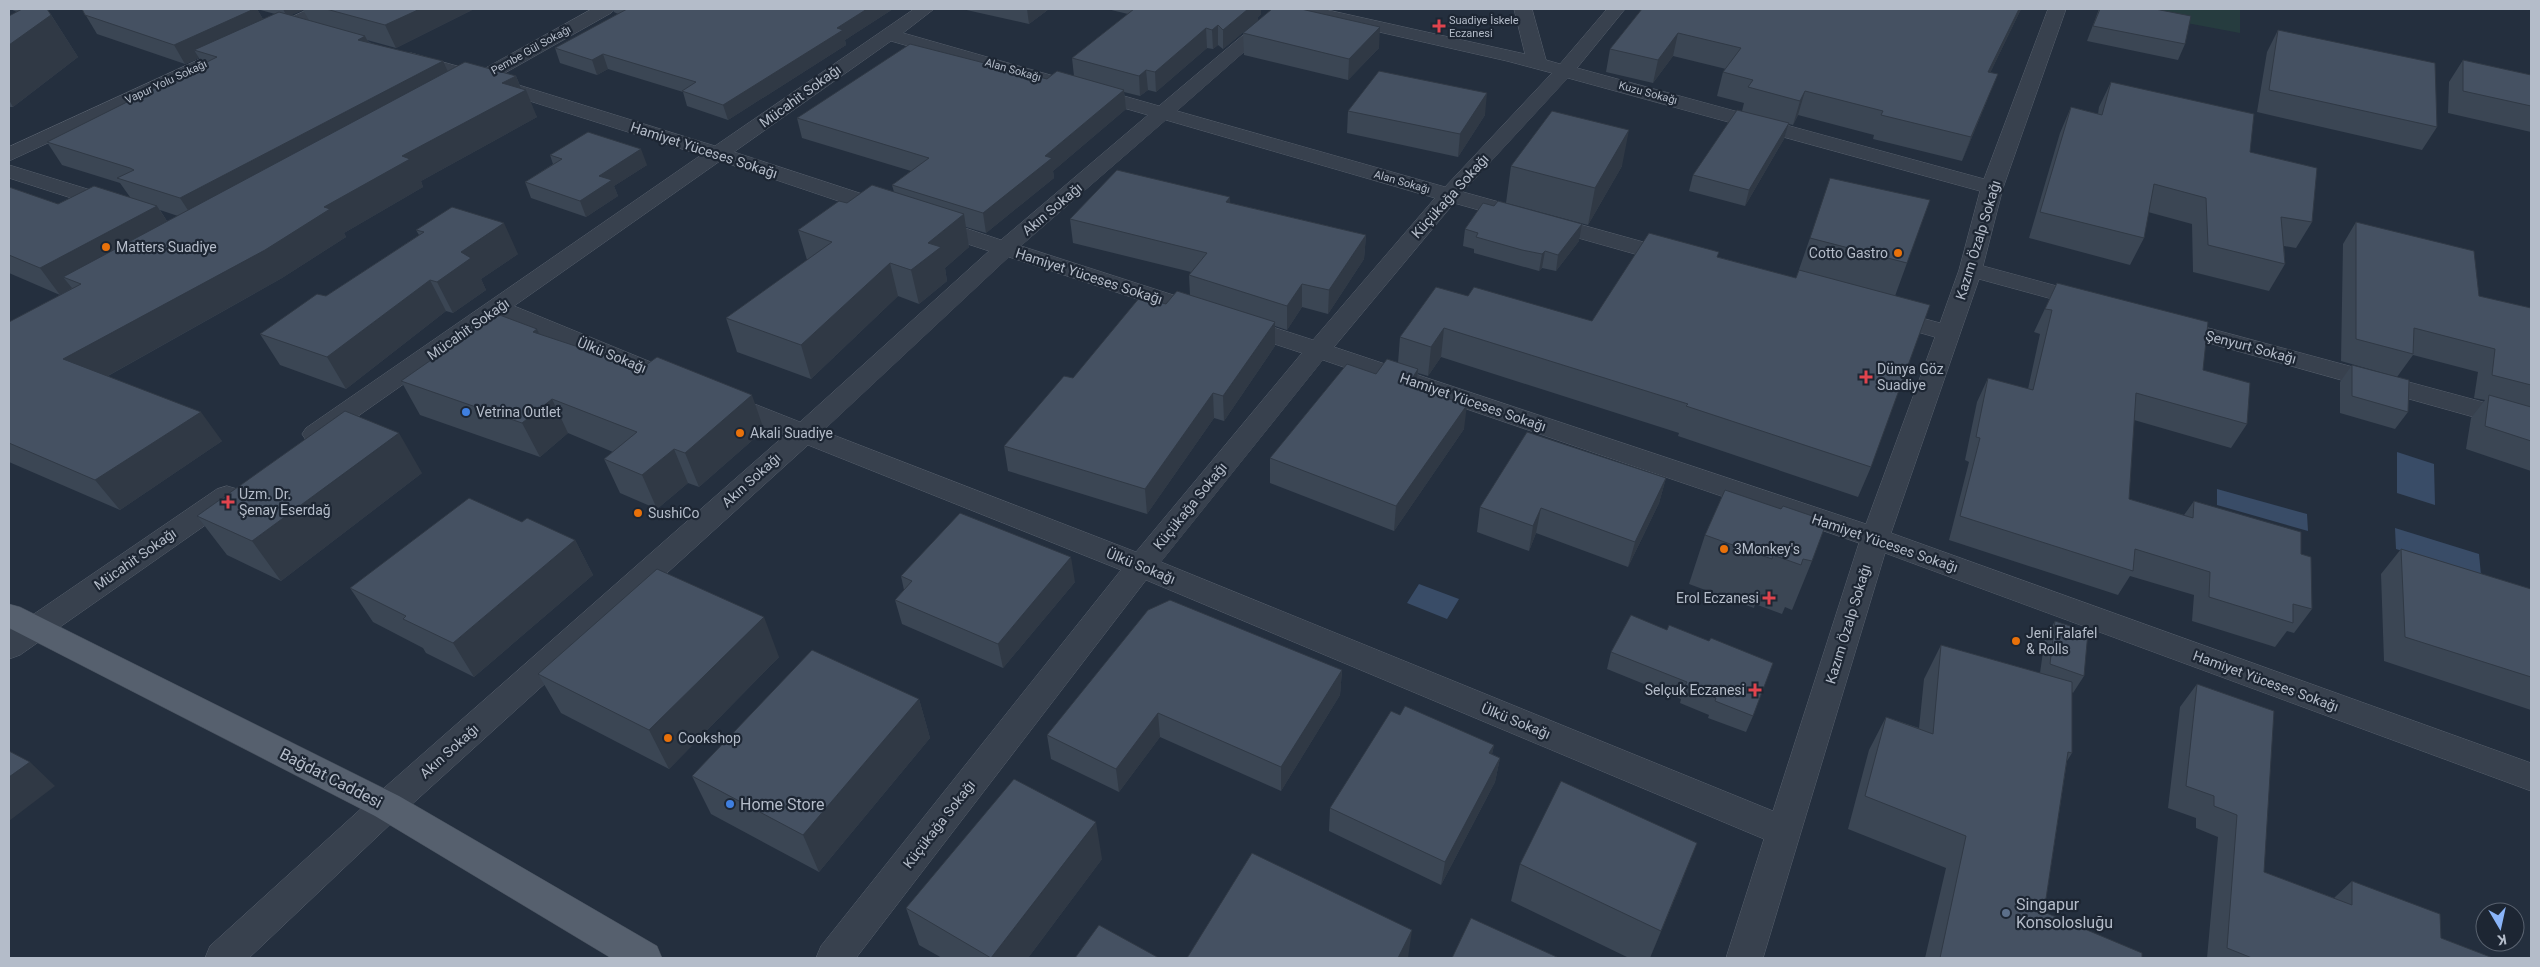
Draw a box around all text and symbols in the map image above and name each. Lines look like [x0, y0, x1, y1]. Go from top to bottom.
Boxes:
place label: Suadiye İskele Eczanesi [1449, 14, 1519, 40]
marker: Suadiye İskele Eczanesi [1433, 20, 1445, 32]
street label: Pembe Gül Sokağı [489, 23, 573, 77]
street label: Alan Sokağı [983, 56, 1043, 84]
street label: Vapur Yolu Sokağı [123, 57, 209, 107]
street label: Mücahit Sokağı [756, 61, 844, 131]
street label: Kuzu Sokağı [1617, 79, 1679, 107]
street label: Hamiyet Yüceses Sokağı [628, 119, 780, 181]
street label: Küçükağa Sokağı [1408, 151, 1492, 241]
street label: Alan Sokağı [1372, 168, 1432, 196]
street label: Kazım Özalp Sokağı [1952, 178, 2004, 302]
street label: Akın Sokağı [1019, 179, 1085, 239]
place label: Matters Suadiye [116, 239, 217, 255]
marker: Matters Suadiye [100, 241, 112, 253]
street label: Hamiyet Yüceses Sokağı [1013, 245, 1165, 307]
place label: Cotto Gastro [1809, 245, 1888, 261]
marker: Cotto Gastro [1892, 247, 1904, 259]
street label: Mücahit Sokağı [424, 295, 512, 363]
street label: Şenyurt Sokağı [2204, 327, 2298, 367]
street label: Ülkü Sokağı [575, 334, 649, 376]
place label: Dünya Göz Suadiye [1877, 361, 1944, 393]
street label: Hamiyet Yüceses Sokağı [1398, 369, 1548, 435]
marker: Dünya Göz Suadiye [1859, 370, 1873, 384]
place label: Vetrina Outlet [476, 404, 561, 420]
marker: Vetrina Outlet [460, 406, 472, 418]
place label: Akali Suadiye [750, 425, 833, 441]
marker: Akali Suadiye [734, 427, 746, 439]
street label: Akın Sokağı [718, 450, 784, 510]
street label: Küçükağa Sokağı [1150, 459, 1230, 553]
place label: Uzm. Dr. Şenay Eserdağ [239, 486, 331, 518]
marker: Uzm. Dr. Şenay Eserdağ [221, 495, 235, 509]
place label: SushiCo [648, 505, 699, 521]
marker: SushiCo [632, 507, 644, 519]
street label: Hamiyet Yüceses Sokağı [1810, 510, 1960, 576]
street label: Mücahit Sokağı [91, 525, 179, 593]
place label: 3Monkey's [1734, 541, 1800, 557]
marker: 3Monkey's [1718, 543, 1730, 555]
street label: Ülkü Sokağı [1104, 545, 1178, 587]
street label: Kazım Özalp Sokağı [1822, 562, 1874, 686]
place label: Erol Eczanesi [1676, 590, 1759, 606]
marker: Erol Eczanesi [1763, 592, 1775, 604]
place label: Jeni Falafel & Rolls [2026, 625, 2097, 657]
marker: Jeni Falafel & Rolls [2010, 635, 2022, 647]
street label: Hamiyet Yüceses Sokağı [2191, 647, 2341, 715]
place label: Selçuk Eczanesi [1645, 682, 1745, 698]
marker: Selçuk Eczanesi [1749, 684, 1761, 696]
street label: Ülkü Sokağı [1479, 700, 1553, 742]
street label: Akın Sokağı [416, 721, 482, 781]
place label: Cookshop [678, 730, 741, 746]
marker: Cookshop [662, 732, 674, 744]
street label: Bağdat Caddesi [277, 744, 385, 812]
street label: Küçükağa Sokağı [900, 777, 978, 871]
place label: Home Store [740, 795, 824, 814]
marker: Home Store [724, 798, 736, 810]
place label: Singapur Konsolosluğu [2016, 895, 2113, 932]
north arrow [2475, 902, 2525, 952]
marker: Singapur Konsolosluğu [2000, 907, 2012, 919]
text: K [2496, 931, 2508, 948]

